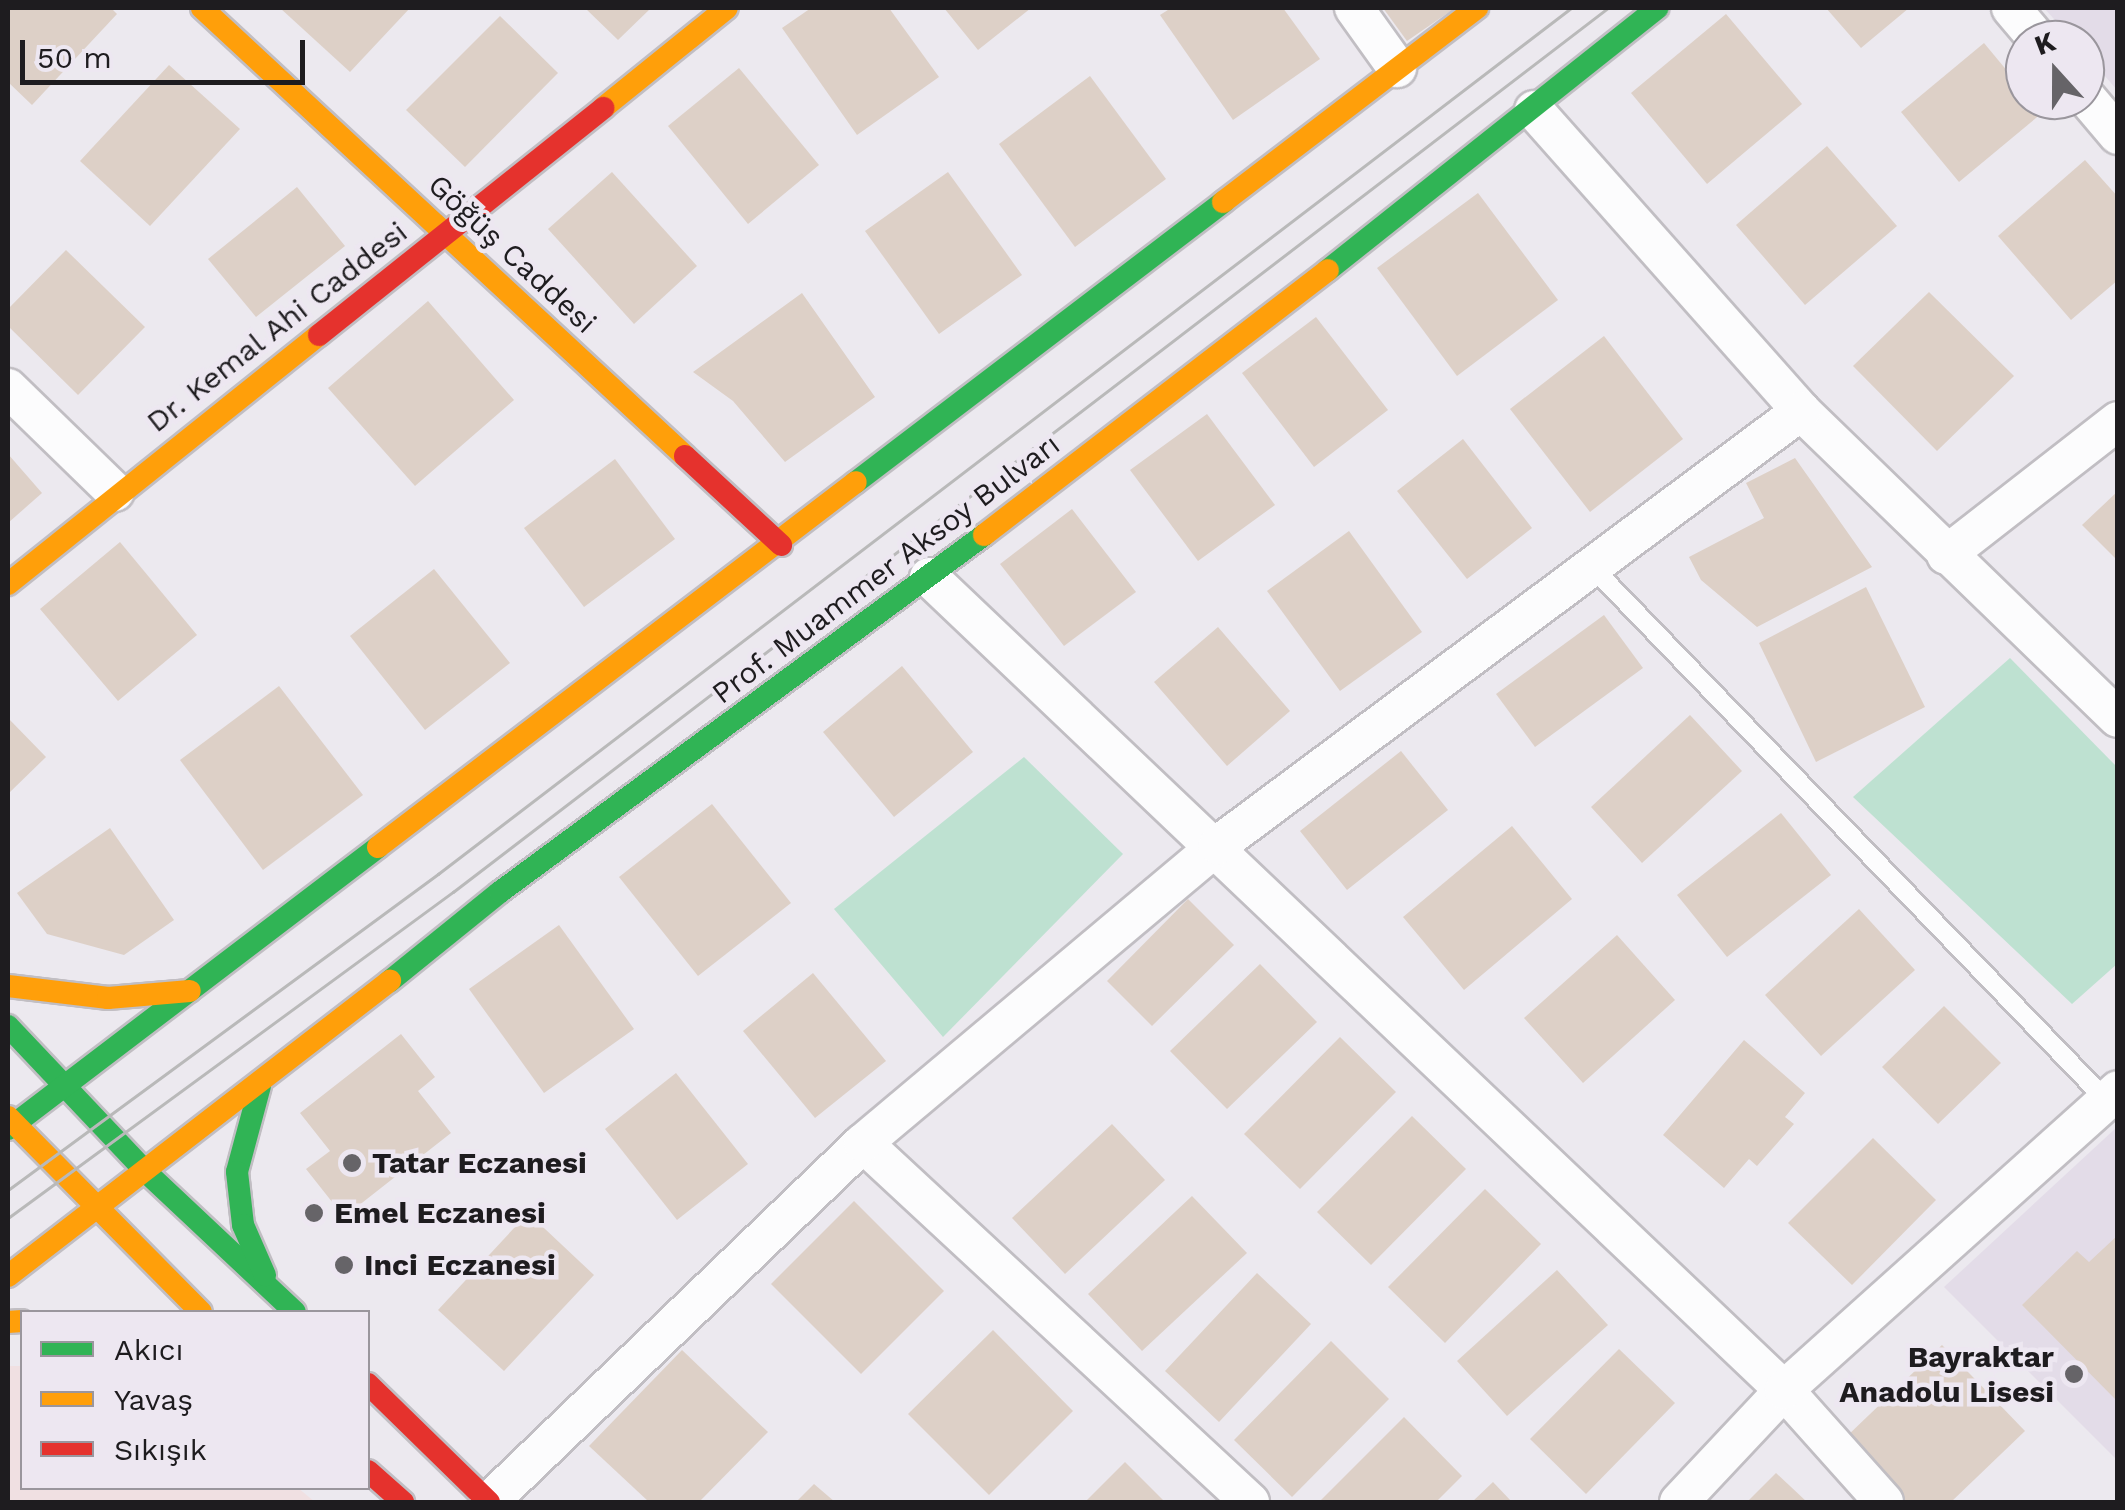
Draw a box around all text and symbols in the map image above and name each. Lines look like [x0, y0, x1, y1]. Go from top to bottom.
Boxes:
scale bar [25, 20, 310, 82]
north arrow [2005, 20, 2105, 120]
text: K [2030, 25, 2060, 62]
text: 50 m [37, 40, 112, 75]
street label: Göğüş Caddesi [421, 167, 603, 341]
street label: Dr. Kemal Ahi Caddesi [139, 213, 415, 441]
street label: Prof. Muammer Aksoy Bulvarı [704, 426, 1068, 712]
place label: Tatar Eczanesi [372, 1145, 587, 1181]
marker: Tatar Eczanesi [341, 1152, 363, 1174]
place label: Emel Eczanesi [334, 1195, 546, 1231]
marker: Emel Eczanesi [303, 1202, 325, 1224]
place label: Inci Eczanesi [364, 1247, 556, 1283]
marker: Inci Eczanesi [333, 1254, 355, 1276]
legend [20, 1310, 370, 1490]
text: Akıcı [114, 1332, 184, 1367]
place label: Bayraktar Anadolu Lisesi [1839, 1339, 2054, 1410]
marker: Bayraktar Anadolu Lisesi [2063, 1363, 2085, 1385]
text: Yavaş [114, 1382, 193, 1417]
text: Sıkışık [114, 1432, 207, 1467]

